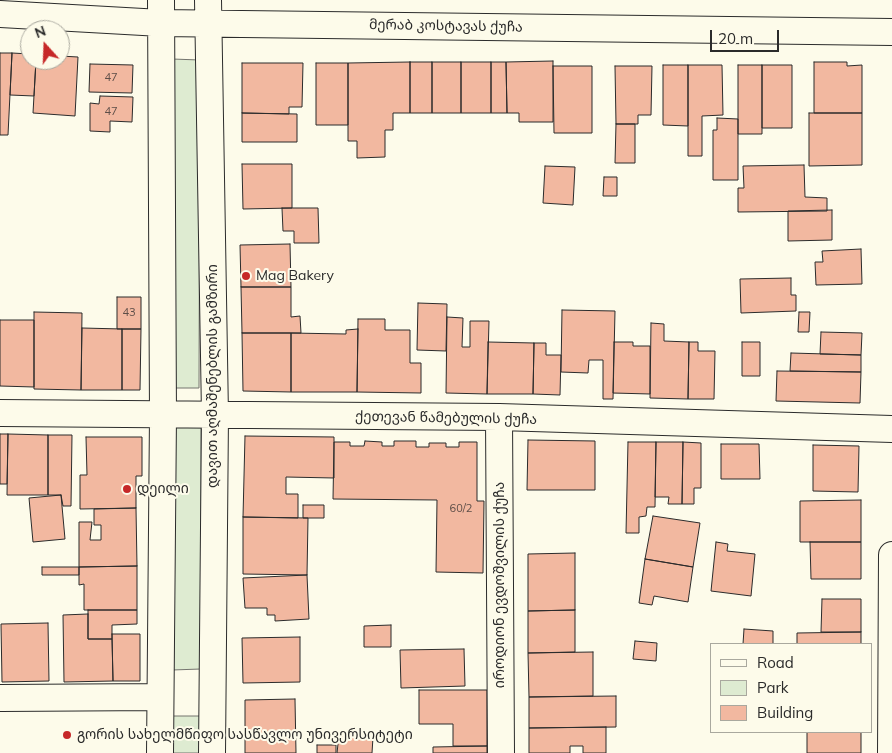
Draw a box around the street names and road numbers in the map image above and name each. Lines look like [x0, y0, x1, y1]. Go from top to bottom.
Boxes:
street label: მერაბ კოსტავას ქუჩა [369, 16, 523, 36]
street label: დავით აღმაშენებლის გამზირი [205, 264, 221, 488]
street label: ქეთევან წამებულის ქუჩა [355, 408, 537, 428]
street label: იროდიონ ევდოშვილის ქუჩა [492, 482, 508, 688]

